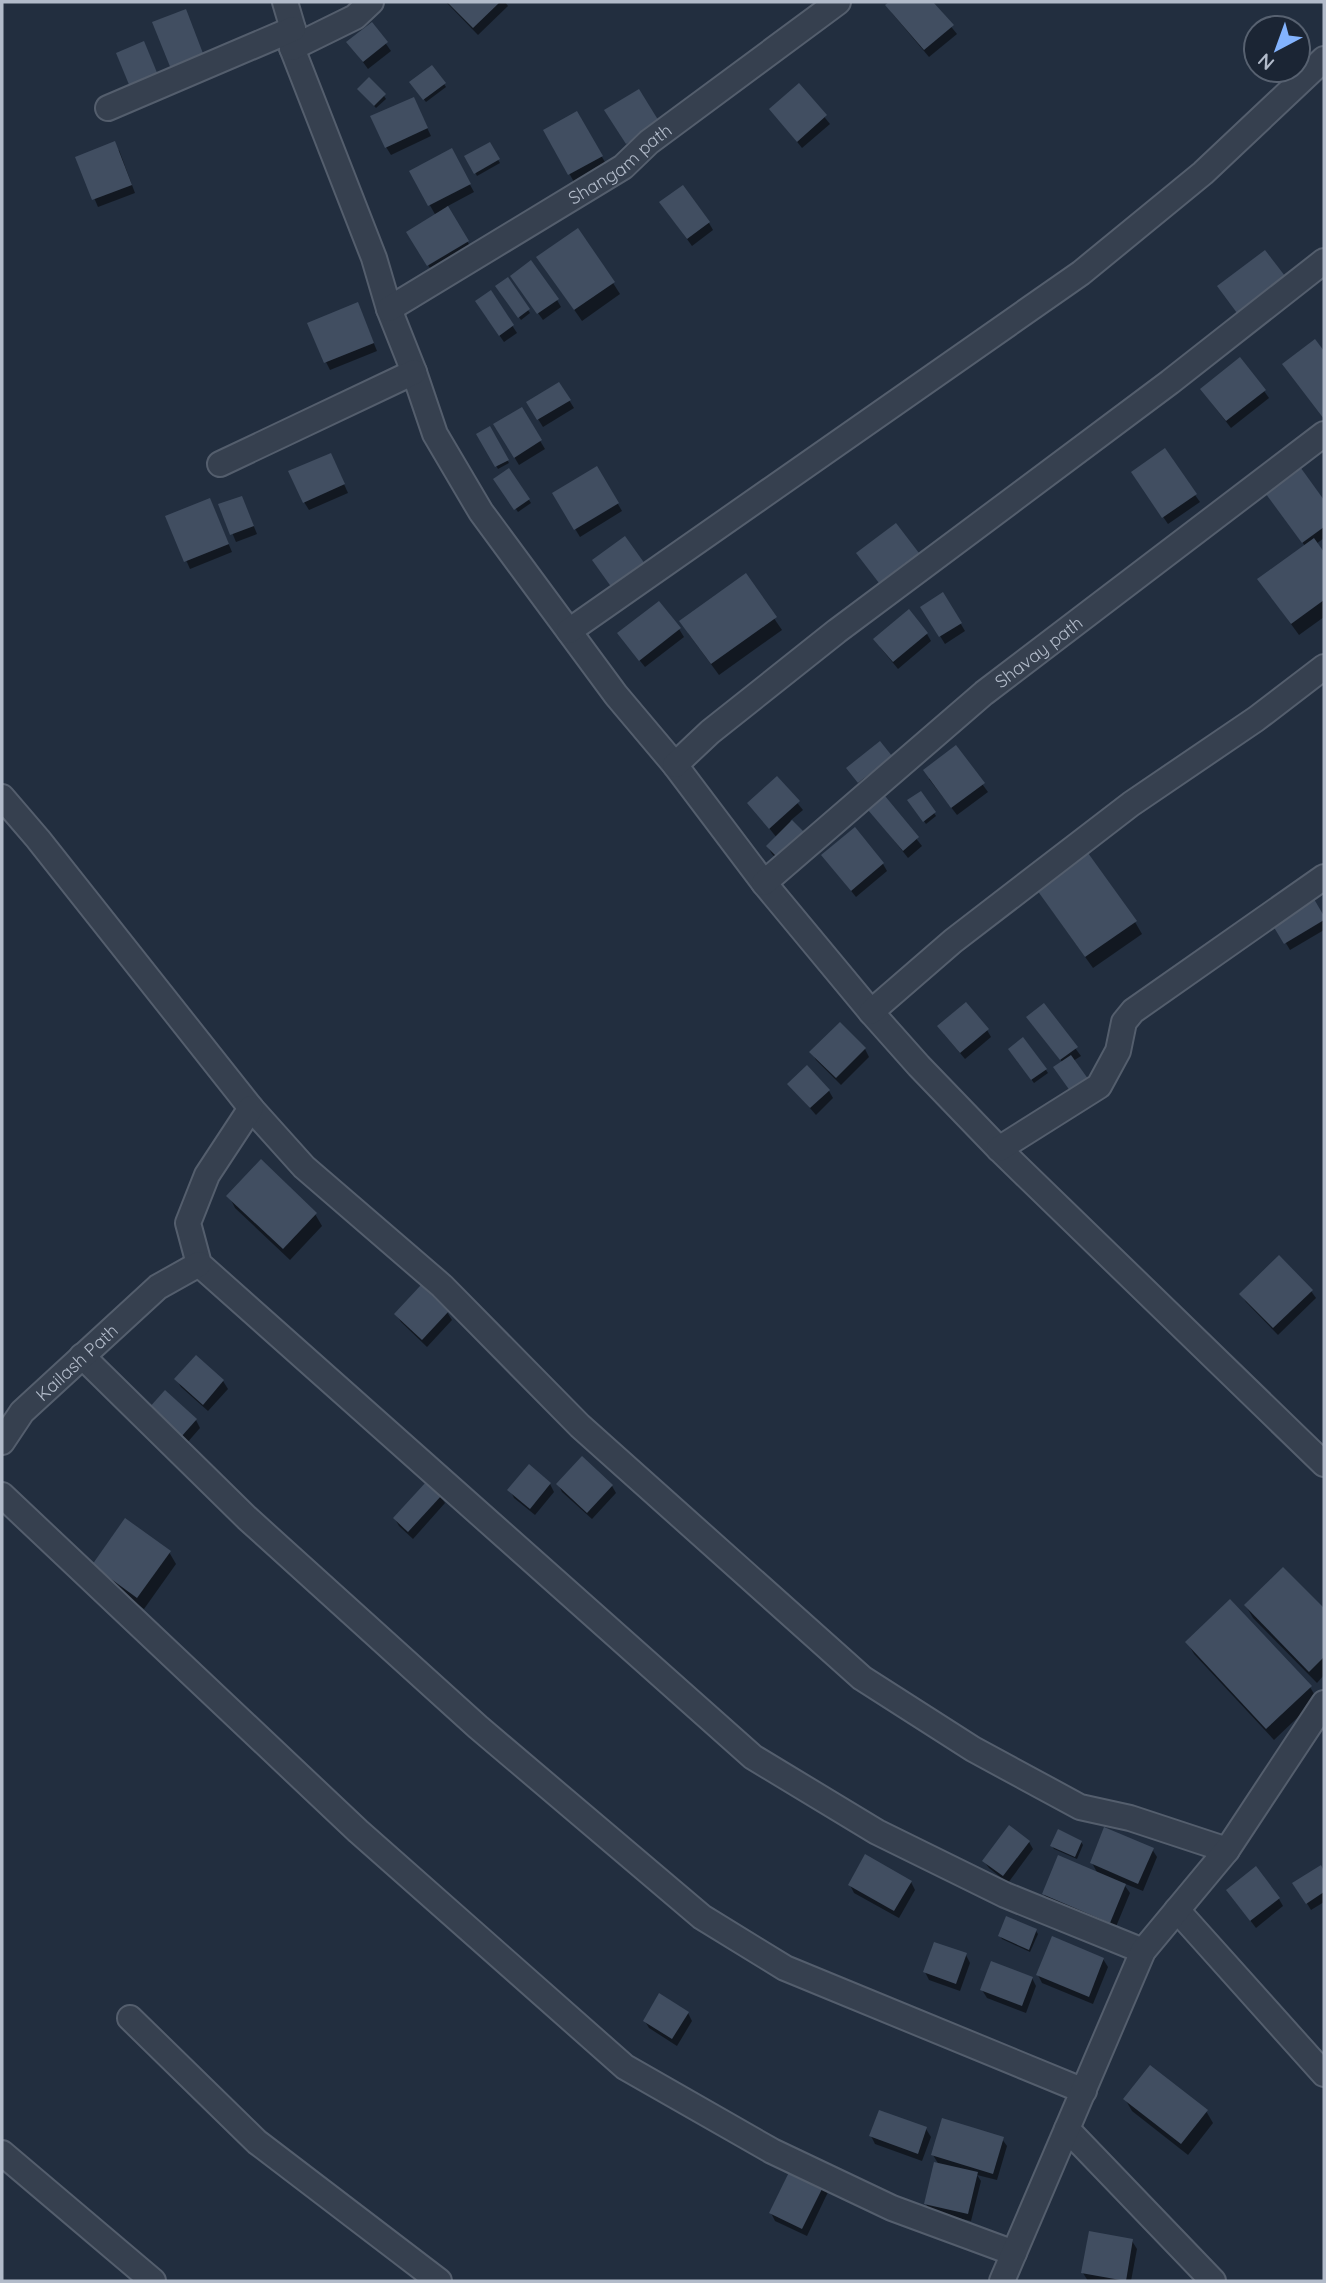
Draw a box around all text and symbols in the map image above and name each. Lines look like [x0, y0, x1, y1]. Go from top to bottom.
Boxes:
north arrow [1242, 14, 1312, 84]
text: N [1253, 48, 1279, 75]
street label: Shangam path [564, 118, 676, 209]
street label: Shavay path [990, 611, 1087, 693]
street label: Kailash Path [31, 1318, 122, 1405]

